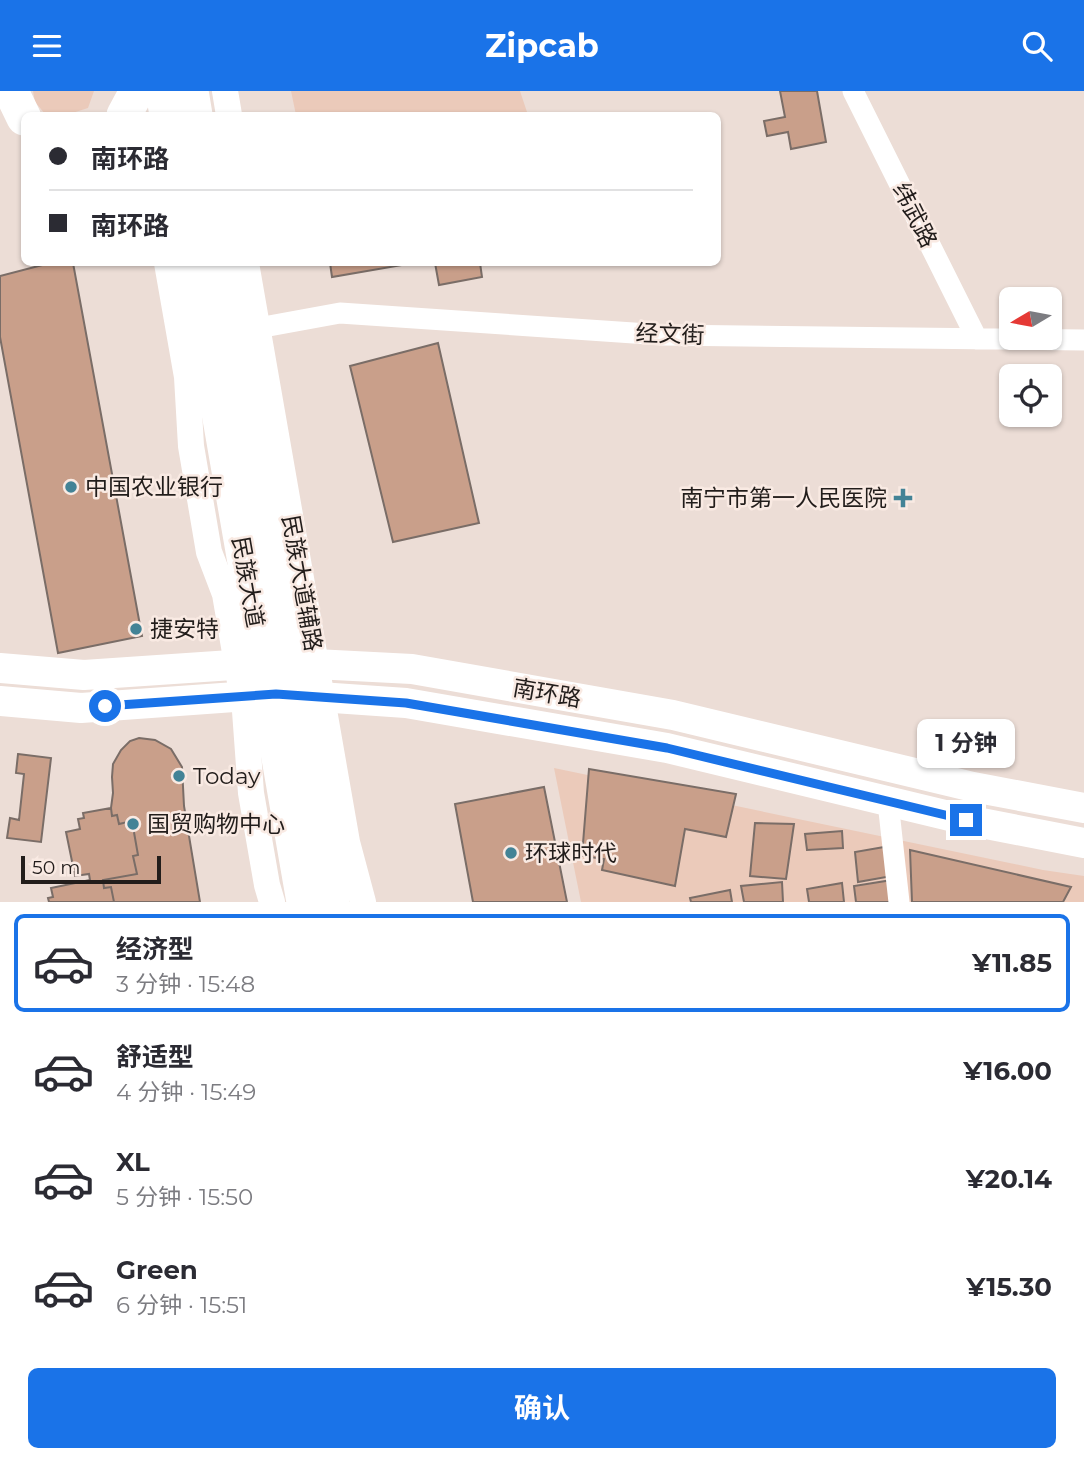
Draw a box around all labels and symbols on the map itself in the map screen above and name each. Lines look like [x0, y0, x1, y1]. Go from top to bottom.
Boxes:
street label: 纬武路 [887, 178, 943, 252]
north arrow [999, 287, 1062, 350]
street label: 经文街 [635, 319, 705, 349]
place label: 中国农业银行 [85, 473, 223, 501]
marker: 中国农业银行 [63, 479, 79, 495]
place label: 南宁市第一人民医院 [680, 484, 887, 512]
marker: 南宁市第一人民医院 [893, 488, 913, 508]
street label: 民族大道辅路 [276, 513, 328, 653]
street label: 民族大道 [226, 534, 270, 630]
place label: 捷安特 [150, 615, 219, 643]
marker: 捷安特 [128, 621, 144, 637]
street label: 南环路 [511, 673, 583, 713]
route start [89, 690, 121, 722]
callout: 1 分钟 [917, 719, 1015, 767]
place label: Today [193, 762, 261, 790]
marker: Today [171, 768, 187, 784]
route end [950, 804, 982, 836]
place label: 国贸购物中心 [147, 810, 285, 838]
marker: 国贸购物中心 [125, 816, 141, 832]
place label: 环球时代 [525, 839, 617, 867]
marker: 环球时代 [503, 845, 519, 861]
scale bar [21, 853, 161, 885]

